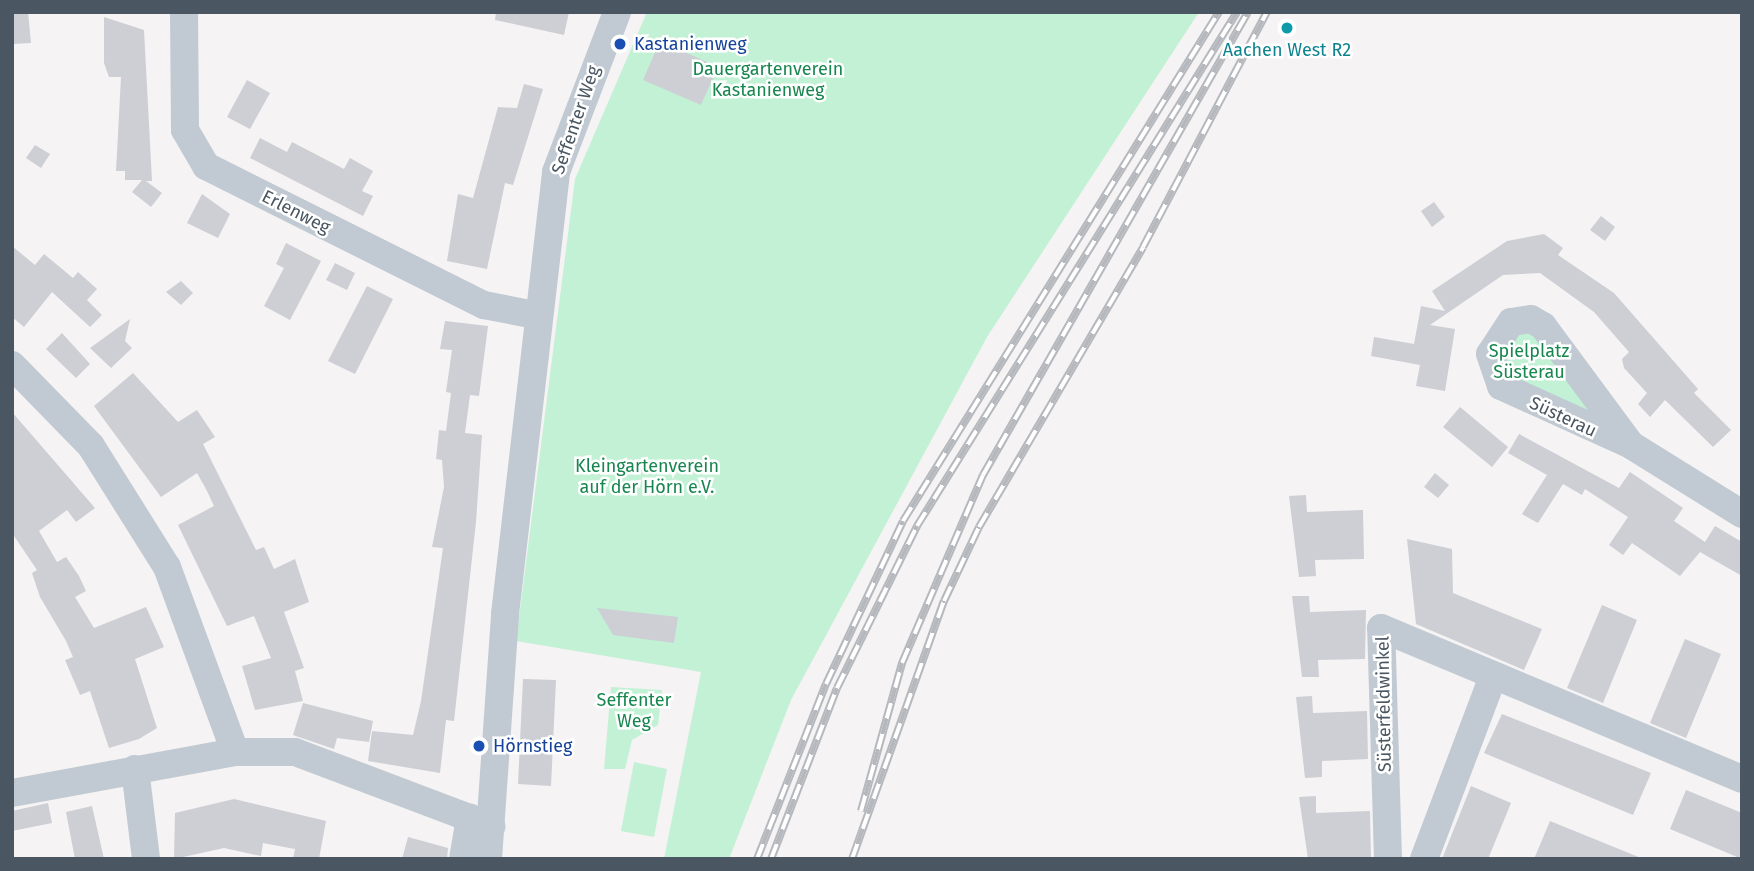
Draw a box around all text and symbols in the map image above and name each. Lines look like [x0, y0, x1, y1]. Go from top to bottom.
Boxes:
marker: Aachen West R2 [1279, 20, 1295, 36]
place label: Kastanienweg [634, 33, 747, 55]
marker: Kastanienweg [612, 36, 628, 52]
place label: Aachen West R2 [1223, 39, 1351, 61]
park label: Dauergartenverein Kastanienweg [693, 59, 843, 102]
street label: Seffenter Weg [547, 63, 605, 177]
street label: Erlenweg [258, 186, 334, 238]
park label: Spielplatz Süsterau [1489, 341, 1569, 384]
street label: Süsterau [1526, 392, 1600, 442]
park label: Kleingartenverein auf der Hörn e.V. [575, 456, 719, 498]
street label: Süsterfeldwinkel [1372, 636, 1396, 772]
park label: Seffenter Weg [597, 690, 671, 732]
place label: Hörnstieg [493, 735, 572, 757]
marker: Hörnstieg [471, 738, 487, 754]

